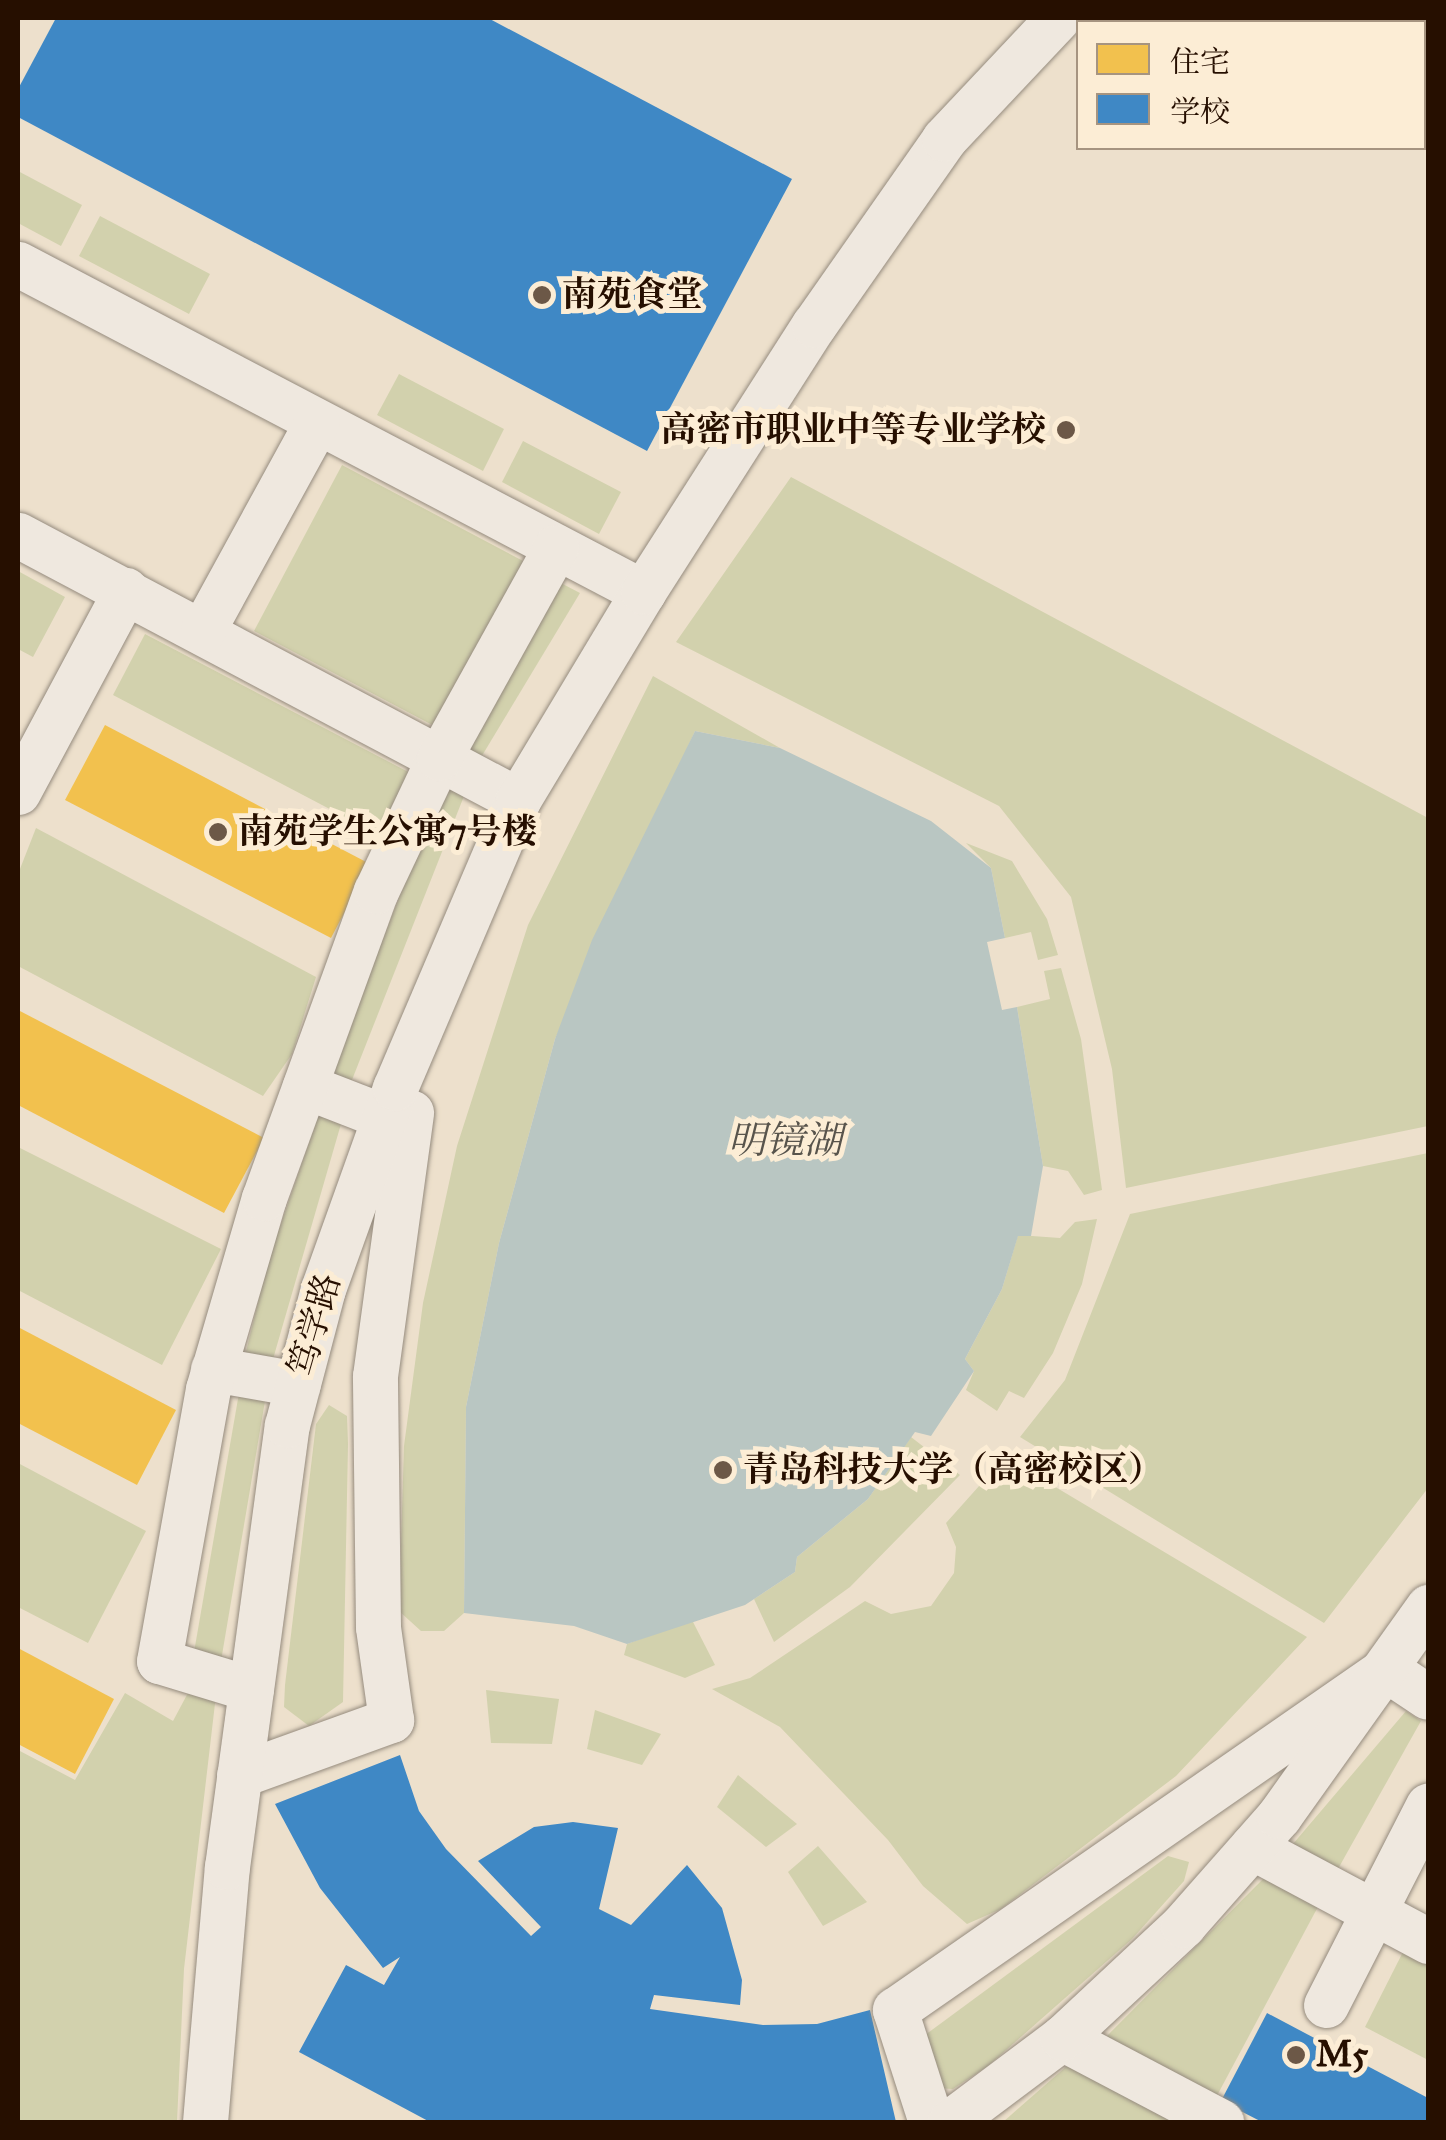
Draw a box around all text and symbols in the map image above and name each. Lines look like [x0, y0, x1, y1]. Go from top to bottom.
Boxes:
legend [1076, 20, 1426, 150]
text: 住宅 [1170, 44, 1230, 80]
text: 学校 [1170, 94, 1230, 130]
place label: 南苑食堂 [562, 274, 702, 316]
marker: 南苑食堂 [531, 284, 553, 306]
place label: 高密市职业中等专业学校 [661, 409, 1046, 451]
marker: 高密市职业中等专业学校 [1055, 419, 1077, 441]
place label: 南苑学生公寓7号楼 [238, 811, 537, 853]
marker: 南苑学生公寓7号楼 [207, 821, 229, 843]
water label: 明镜湖 [728, 1118, 842, 1164]
street label: 笃学路 [280, 1269, 350, 1381]
place label: 青岛科技大学（高密校区） [743, 1449, 1163, 1491]
marker: 青岛科技大学（高密校区） [712, 1459, 734, 1481]
place label: M5 [1316, 2034, 1368, 2076]
marker: M5 [1285, 2044, 1307, 2066]

